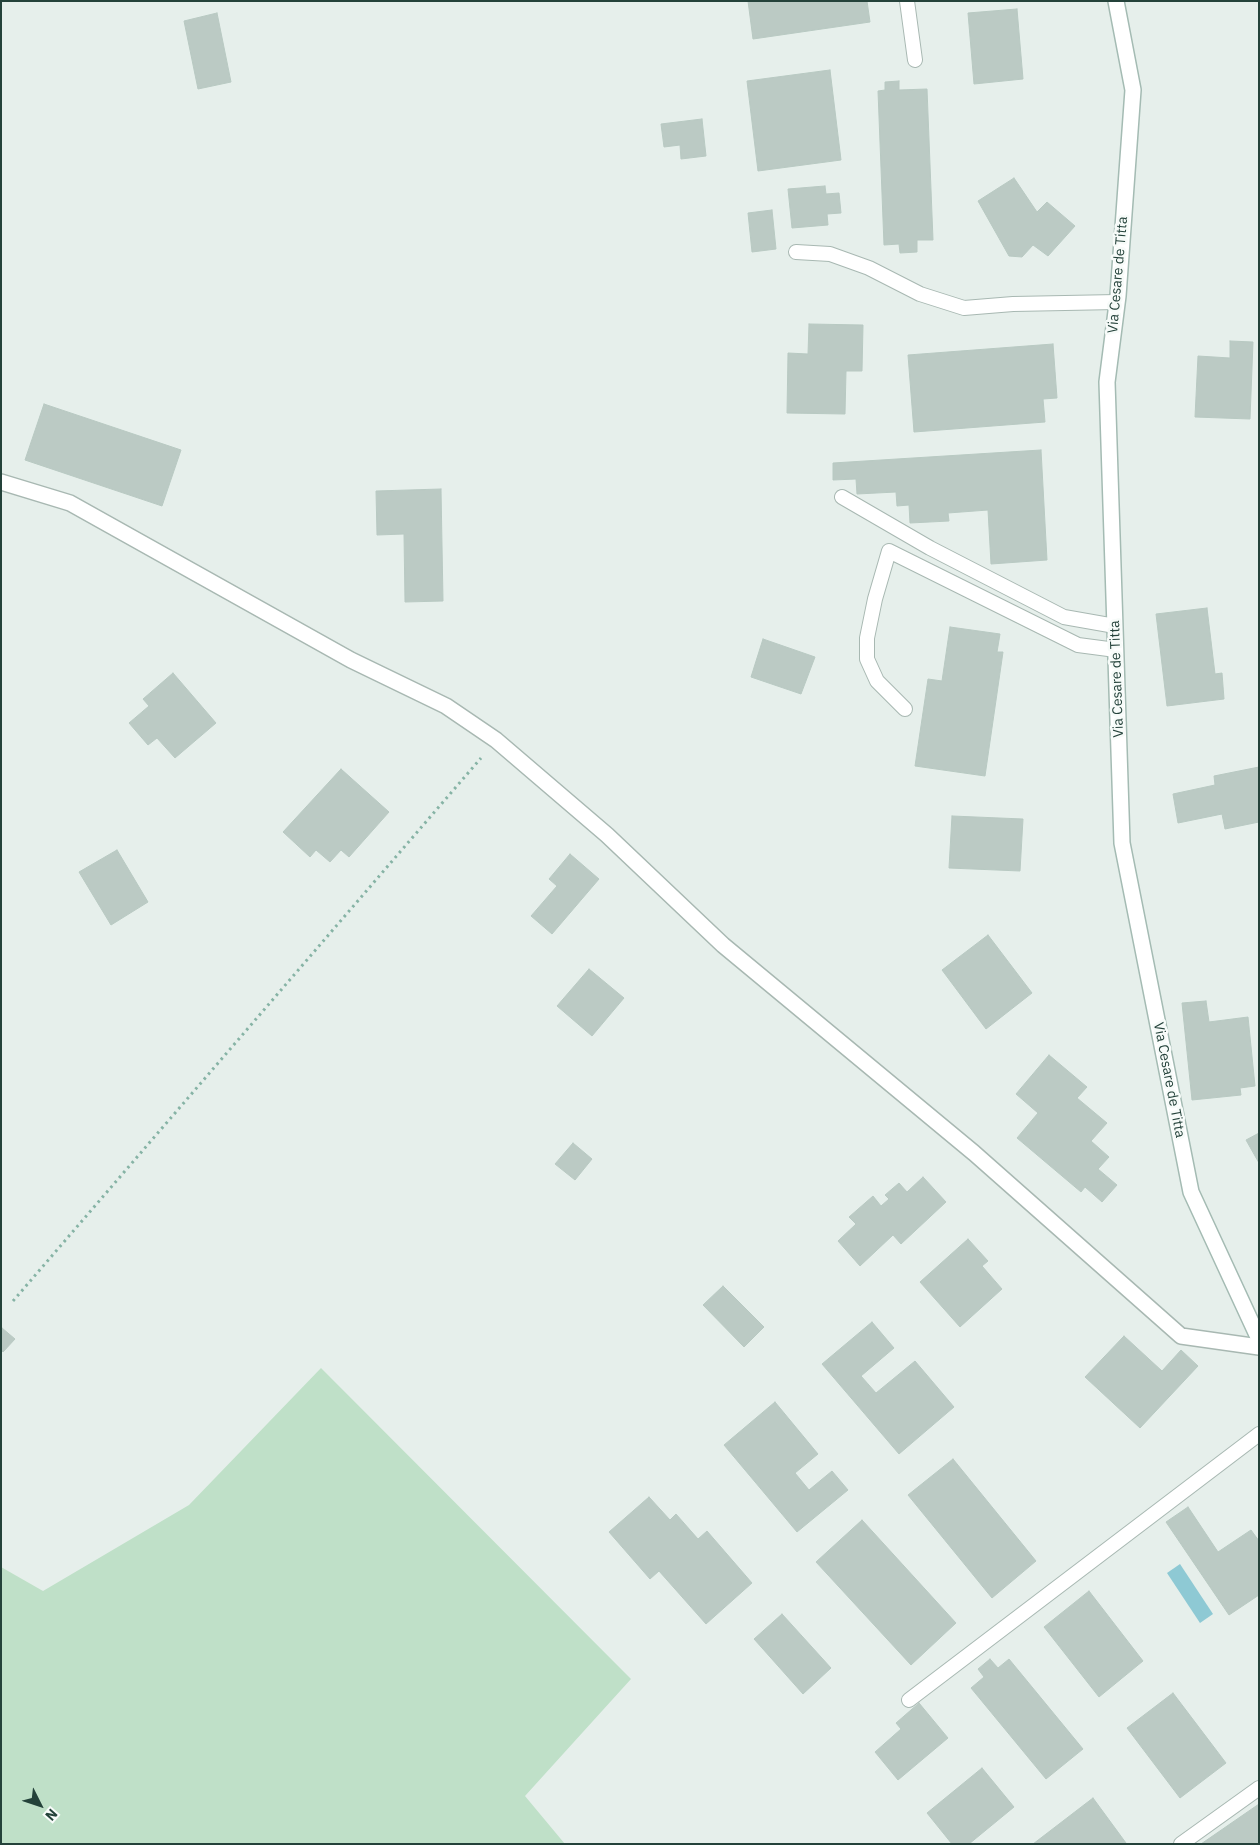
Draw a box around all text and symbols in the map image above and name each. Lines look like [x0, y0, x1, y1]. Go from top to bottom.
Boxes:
street label: Via Cesare de Titta [1105, 216, 1131, 334]
street label: Via Cesare de Titta [1107, 620, 1127, 738]
street label: Via Cesare de Titta [1150, 1021, 1188, 1139]
north arrow [15, 1780, 65, 1830]
text: N [41, 1805, 61, 1825]

